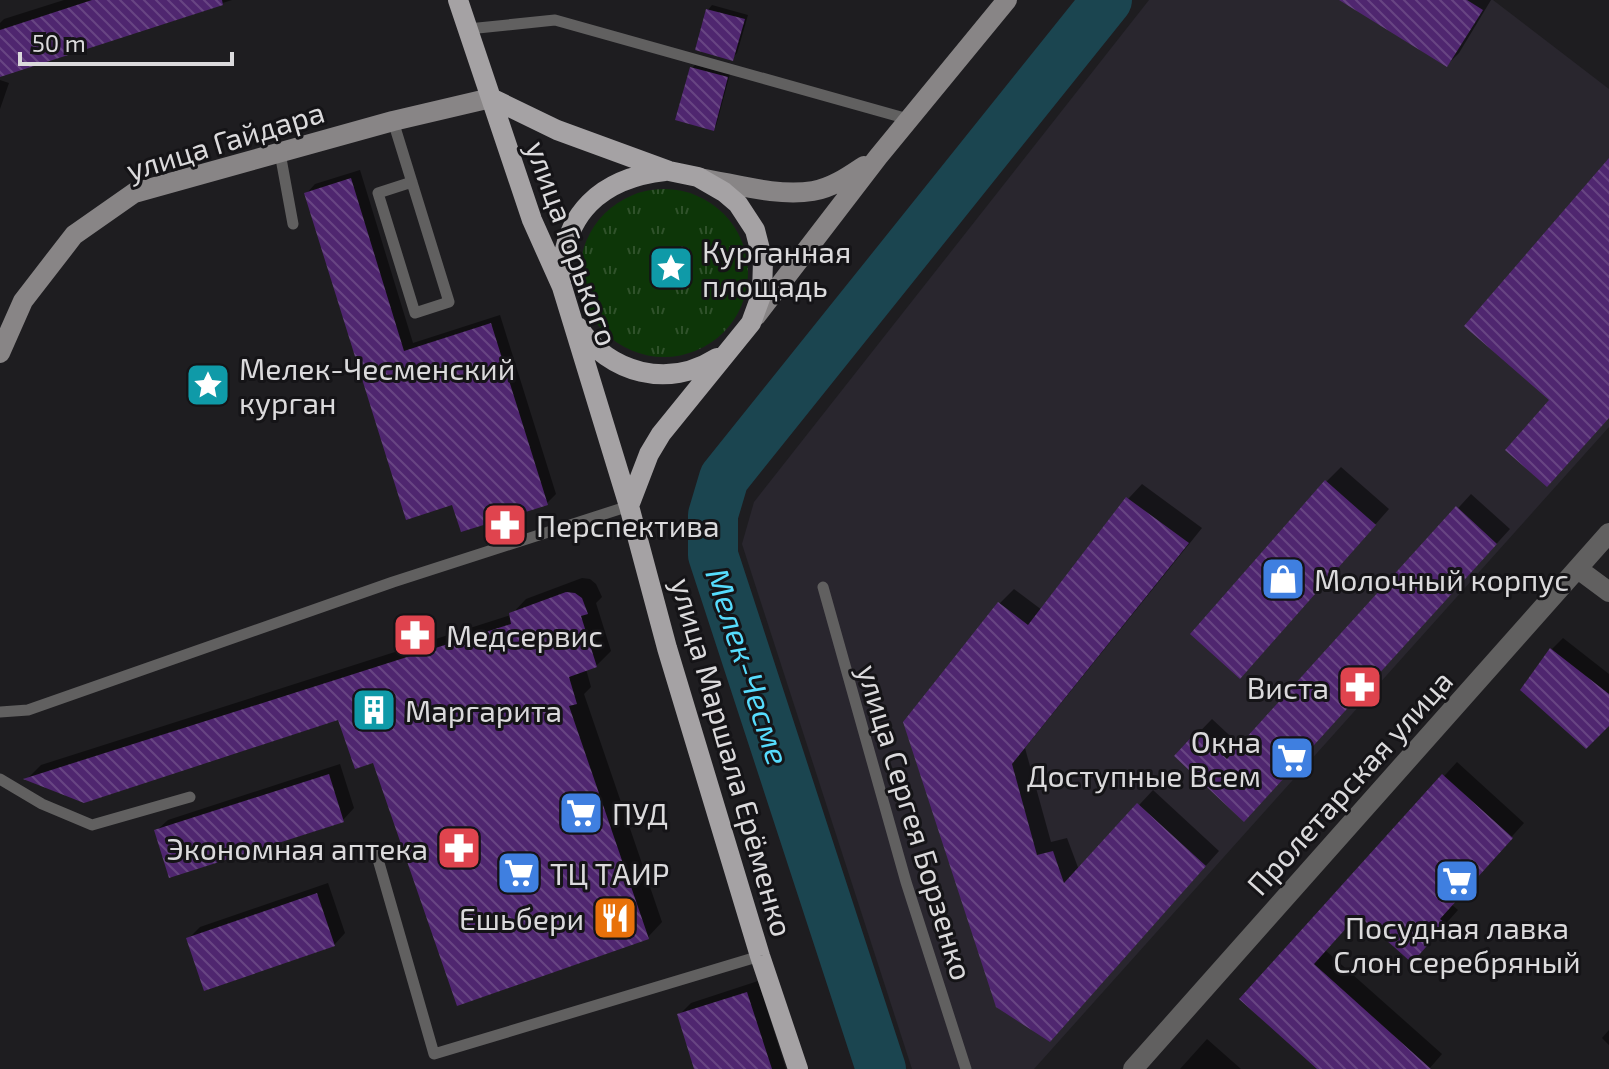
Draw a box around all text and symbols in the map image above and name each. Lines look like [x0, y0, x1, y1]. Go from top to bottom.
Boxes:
scale bar [20, 16, 232, 66]
text: 50 m [32, 28, 86, 57]
street label: улица Гайдара [122, 93, 329, 188]
street label: улица Горького [518, 136, 627, 351]
place label: Курганная площадь [702, 233, 851, 303]
place icon: Курганная площадь [647, 244, 695, 292]
place label: Мелек-Чесменский курган [239, 350, 515, 421]
place icon: Мелек-Чесменский курган [184, 361, 232, 409]
pharmacy icon: Перспектива [481, 501, 529, 549]
place label: Перспектива [536, 507, 720, 543]
shop icon: Молочный корпус [1259, 555, 1307, 603]
place label: Молочный корпус [1314, 561, 1569, 598]
water label: Мелек-Чесме [699, 563, 799, 769]
street label: улица Маршала Ерёменко [664, 574, 801, 941]
pharmacy icon: Медсервис [391, 611, 439, 659]
place label: Медсервис [446, 617, 603, 653]
street label: улица Сергея Борзенко [850, 660, 981, 984]
street label: Пролетарская улица [1239, 662, 1460, 902]
pharmacy icon: Виста [1336, 663, 1384, 711]
place label: Виста [1247, 669, 1329, 705]
building icon: Маргарита [350, 686, 398, 734]
place label: Маргарита [405, 692, 562, 728]
place label: Окна Доступные Всем [1027, 723, 1261, 794]
supermarket icon: Окна Доступные Всем [1268, 734, 1316, 782]
supermarket icon: ПУД [557, 789, 605, 837]
place label: ПУД [612, 795, 668, 831]
pharmacy icon: Экономная аптека [435, 824, 483, 872]
place label: Экономная аптека [166, 830, 428, 866]
supermarket icon: ТЦ ТАИР [495, 849, 543, 897]
place label: ТЦ ТАИР [550, 855, 669, 891]
supermarket icon: Посудная лавка Слон серебряный [1433, 857, 1481, 905]
restaurant icon: Ешьбери [591, 894, 639, 942]
place label: Ешьбери [459, 900, 584, 936]
place label: Посудная лавка Слон серебряный [1333, 909, 1581, 979]

